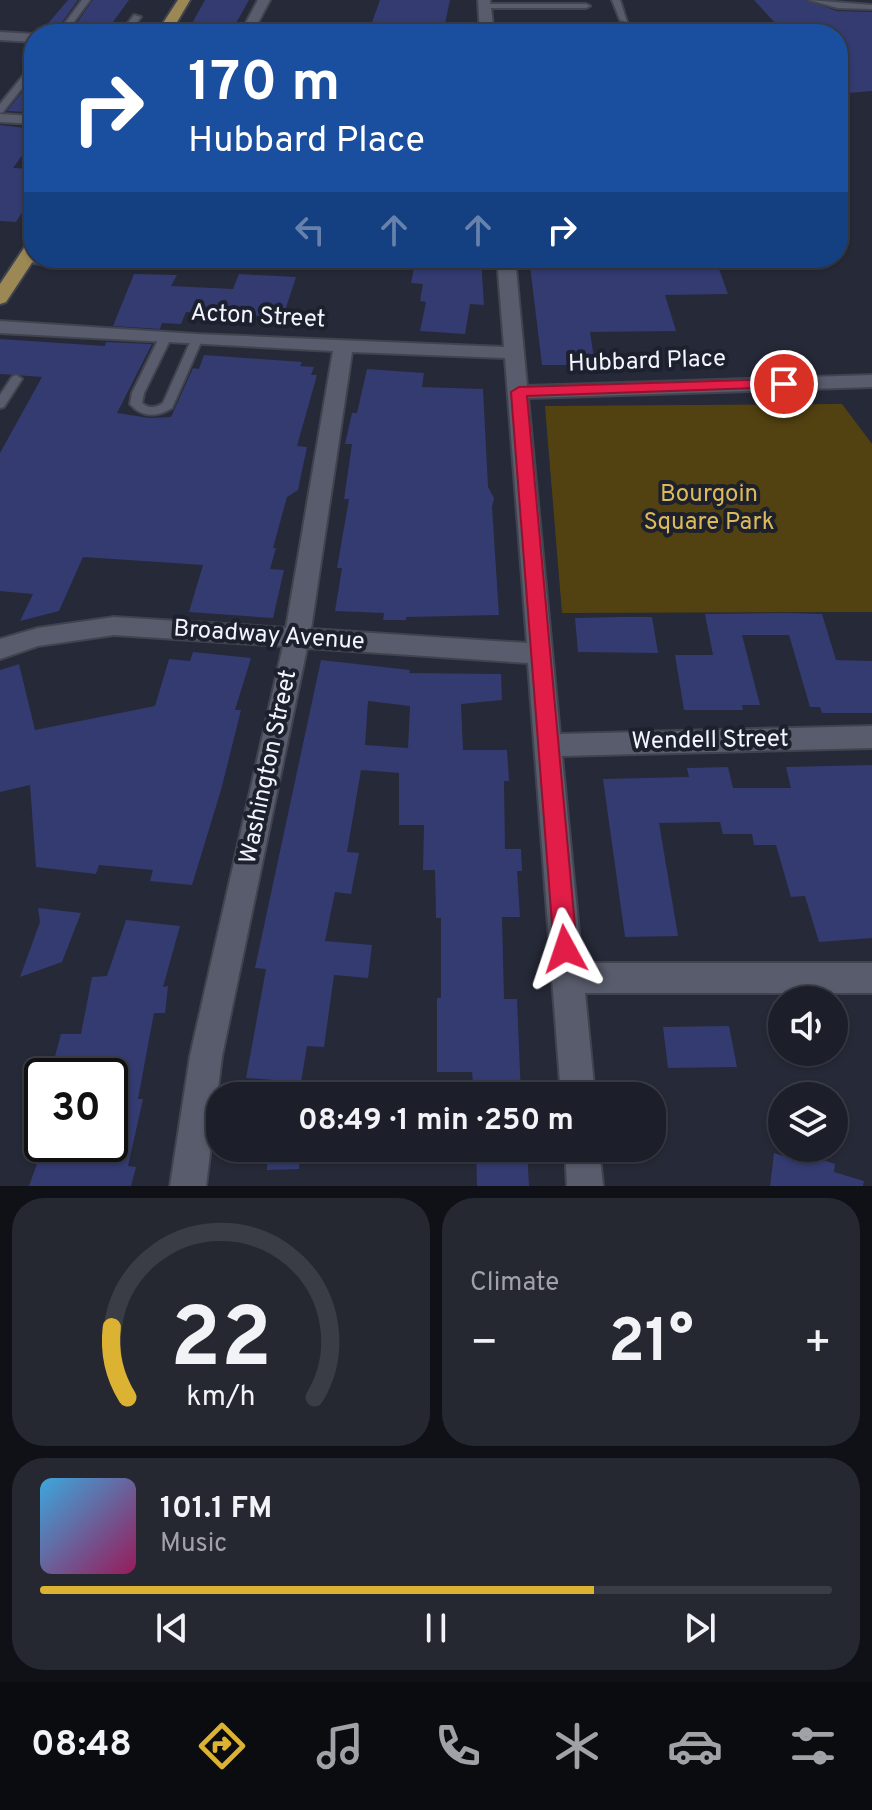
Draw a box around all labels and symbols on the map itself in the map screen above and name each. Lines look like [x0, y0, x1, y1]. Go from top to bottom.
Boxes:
street label: Acton Street [190, 298, 326, 336]
street label: Hubbard Place [568, 344, 726, 380]
pin [750, 350, 818, 418]
park label: Bourgoin Square Park [644, 480, 774, 538]
street label: Broadway Avenue [172, 614, 366, 658]
street label: Washington Street [234, 667, 304, 867]
street label: Wendell Street [631, 725, 789, 757]
position arrow [523, 907, 607, 991]
speed limit sign: 30 [24, 1058, 128, 1162]

